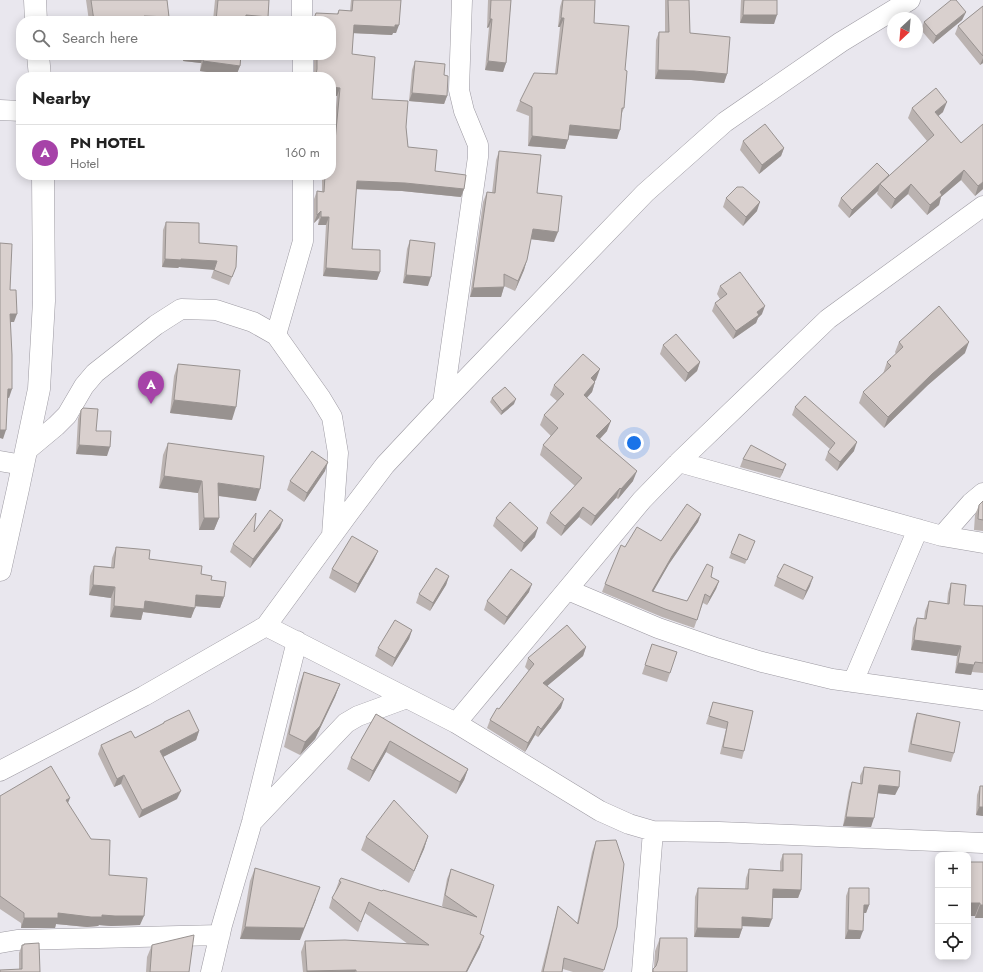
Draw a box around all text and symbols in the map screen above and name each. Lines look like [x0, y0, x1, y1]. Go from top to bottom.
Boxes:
north arrow [887, 12, 923, 48]
search box [16, 16, 336, 60]
icon: search [30, 27, 52, 49]
text: Search here [62, 27, 138, 49]
text: Nearby [32, 86, 90, 110]
text: PN HOTEL [70, 132, 145, 154]
text: A [40, 143, 50, 162]
text: 160 m [285, 143, 320, 162]
text: Hotel [70, 154, 99, 173]
pin: A [138, 371, 164, 404]
your location [624, 433, 644, 453]
map controls [935, 852, 971, 960]
button: + [935, 852, 971, 888]
button: − [935, 888, 971, 924]
button: locate [935, 924, 971, 960]

